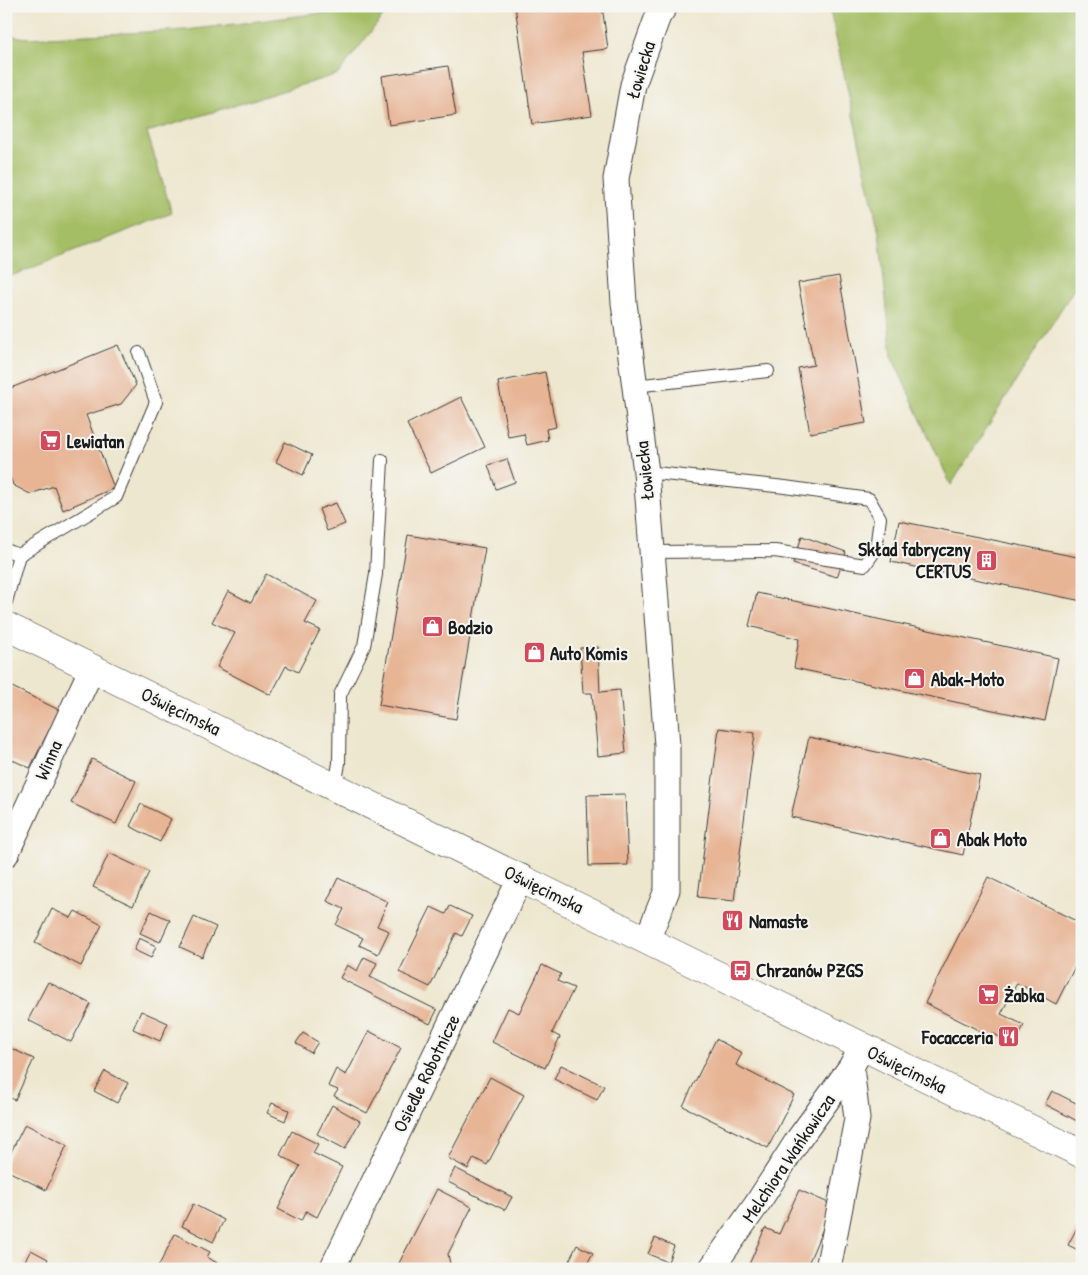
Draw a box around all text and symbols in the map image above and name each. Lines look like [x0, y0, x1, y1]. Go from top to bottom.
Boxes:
street label: Łowiecka [619, 37, 661, 102]
place label: Lewiatan [67, 428, 125, 454]
supermarket icon: Lewiatan [39, 429, 63, 453]
street label: Łowiecka [628, 439, 660, 502]
place label: Skład fabryczny CERTUS [858, 536, 971, 584]
building icon: Skład fabryczny CERTUS [975, 548, 999, 572]
place label: Bodzio [448, 614, 493, 640]
shop icon: Bodzio [420, 615, 444, 639]
place label: Auto Komis [550, 640, 628, 666]
shop icon: Auto Komis [522, 641, 546, 665]
place label: Abak-Moto [931, 666, 1005, 692]
shop icon: Abak-Moto [903, 667, 927, 691]
street label: Oświęcimska [137, 681, 226, 742]
street label: Winna [28, 736, 68, 784]
place label: Abak Moto [957, 826, 1027, 852]
shop icon: Abak Moto [929, 827, 953, 851]
street label: Oświęcimska [500, 859, 589, 920]
place label: Namaste [749, 908, 809, 934]
restaurant icon: Namaste [721, 909, 745, 933]
place label: Chrzanów PZGS [756, 957, 864, 983]
bus stop icon: Chrzanów PZGS [728, 958, 752, 982]
place label: Żabka [1004, 982, 1045, 1008]
supermarket icon: Żabka [976, 983, 1000, 1007]
street label: Osiedle Robotnicze [386, 1009, 466, 1136]
place label: Focacceria [921, 1024, 994, 1050]
restaurant icon: Focacceria [997, 1025, 1021, 1049]
street label: Oświęcimska [863, 1039, 952, 1100]
street label: Melchiora Wańkowicza [735, 1088, 841, 1227]

